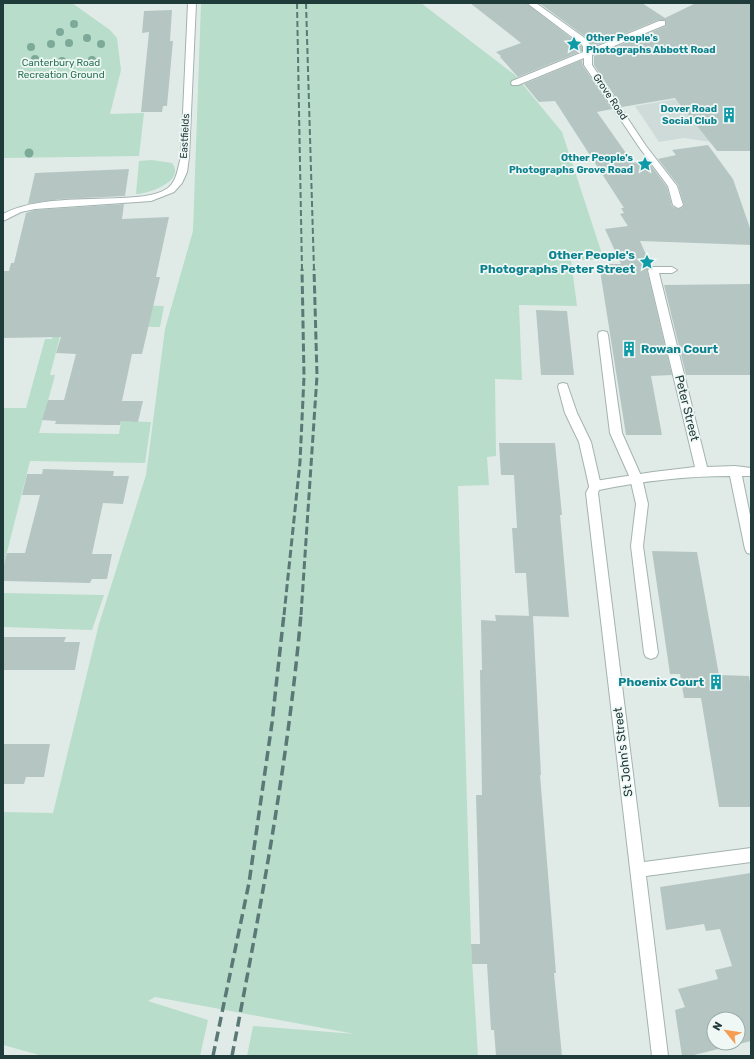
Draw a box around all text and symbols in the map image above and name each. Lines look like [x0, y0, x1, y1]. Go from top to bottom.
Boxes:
place label: Other People's Photographs Abbott Road [586, 32, 716, 56]
place icon: Other People's Photographs Abbott Road [565, 35, 583, 53]
park label: Canterbury Road Recreation Ground [17, 57, 105, 81]
street label: Grove Road [590, 72, 630, 122]
place label: Dover Road Social Club [661, 103, 717, 127]
building icon: Dover Road Social Club [720, 106, 738, 124]
street label: Eastfields [178, 113, 192, 159]
place label: Other People's Photographs Grove Road [509, 152, 633, 176]
place icon: Other People's Photographs Grove Road [636, 155, 654, 173]
place label: Other People's Photographs Peter Street [480, 248, 635, 276]
place icon: Other People's Photographs Peter Street [638, 253, 656, 271]
building icon: Rowan Court [620, 340, 638, 358]
place label: Rowan Court [641, 342, 718, 356]
street label: Peter Street [672, 373, 702, 443]
building icon: Phoenix Court [707, 673, 725, 691]
place label: Phoenix Court [618, 675, 704, 689]
street label: St John's Street [611, 706, 635, 797]
north arrow [706, 1011, 746, 1051]
text: N [710, 1020, 725, 1033]

